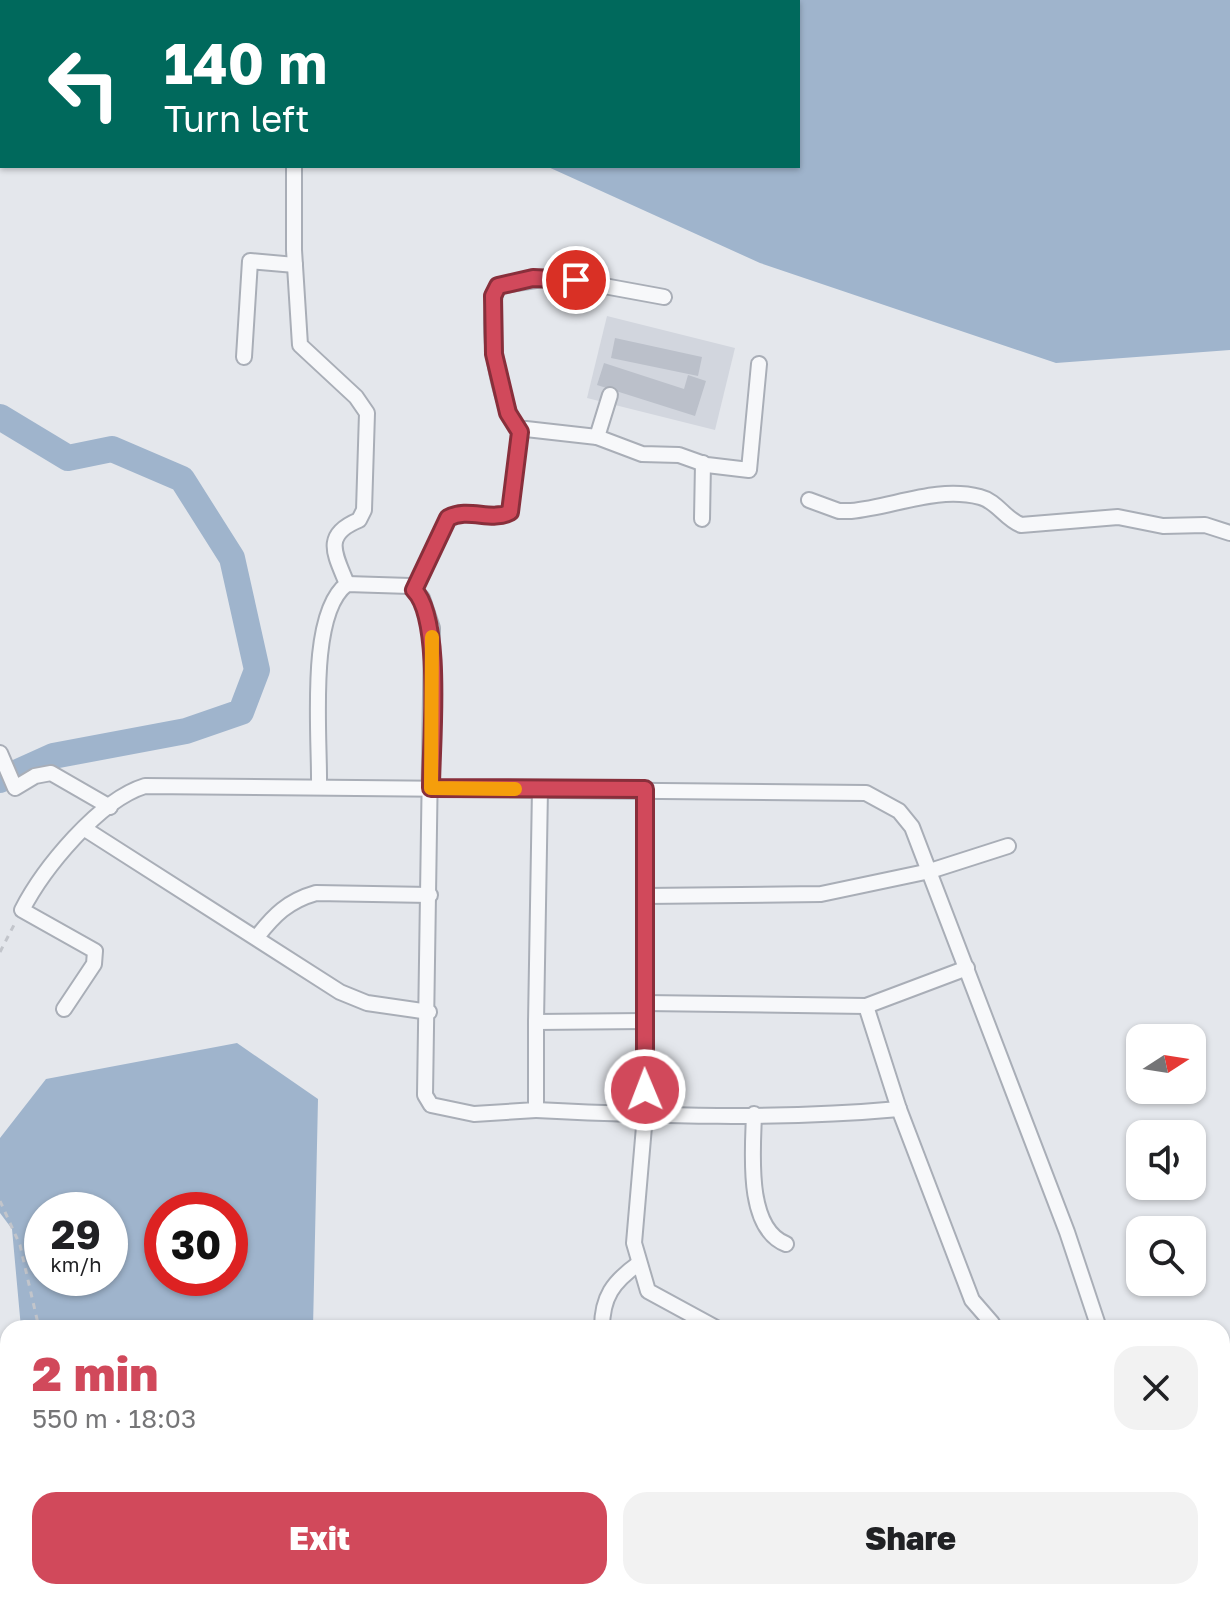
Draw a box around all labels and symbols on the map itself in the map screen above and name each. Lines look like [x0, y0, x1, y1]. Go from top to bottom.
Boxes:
pin [542, 246, 610, 314]
north arrow [1126, 1024, 1206, 1104]
position arrow [603, 1048, 687, 1132]
speed limit sign: 30 [144, 1192, 248, 1296]

